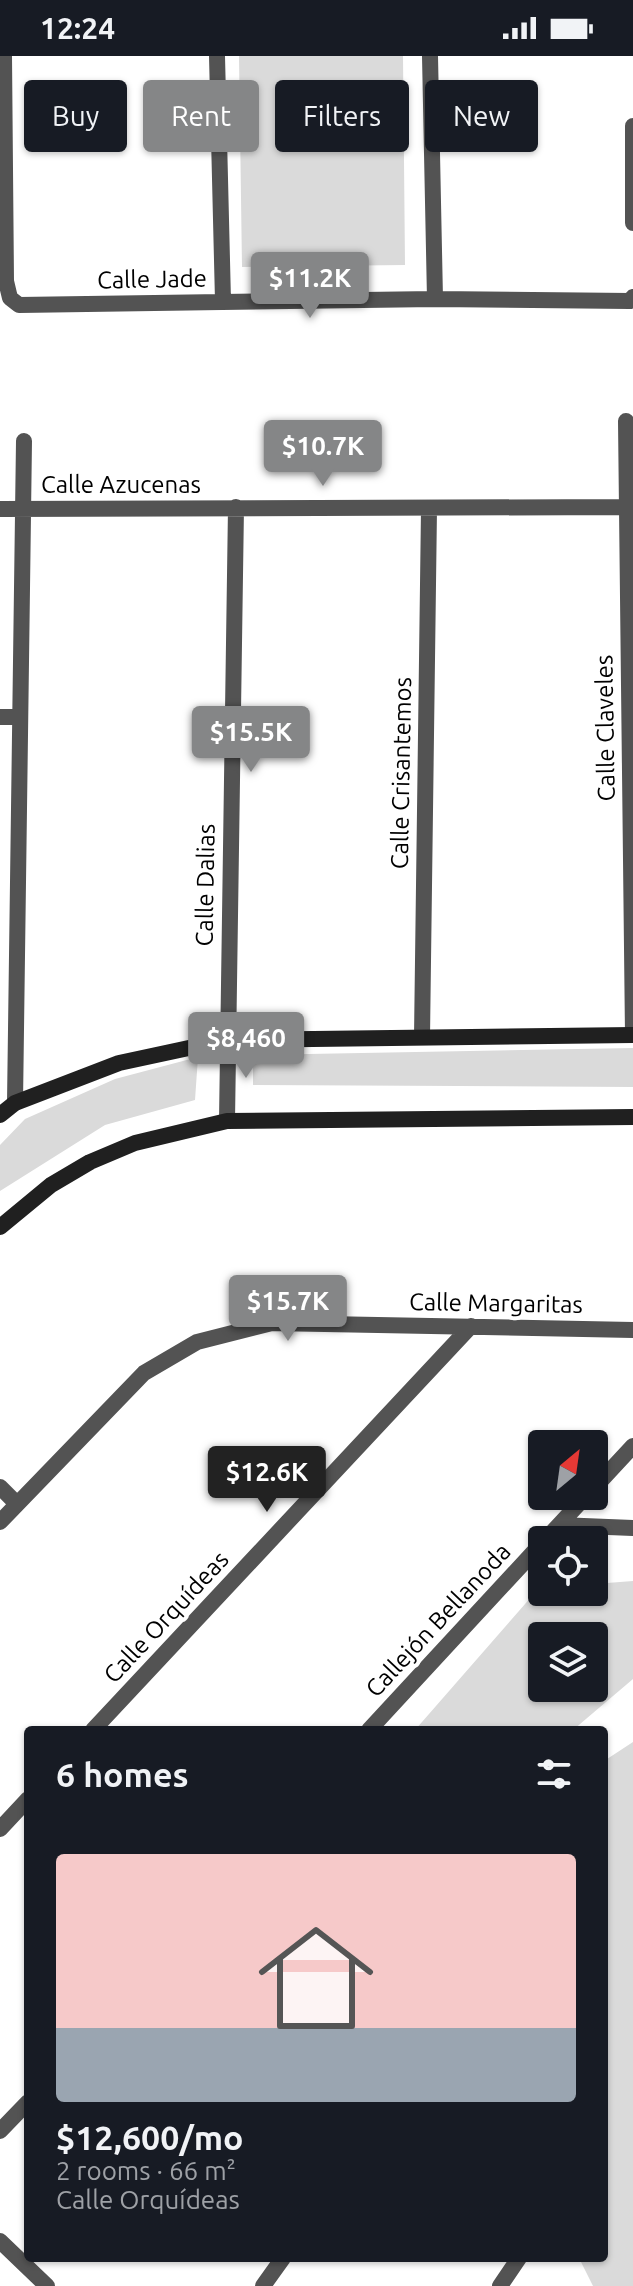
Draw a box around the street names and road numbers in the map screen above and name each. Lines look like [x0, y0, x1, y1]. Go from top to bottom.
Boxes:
street label: Calle Jade [97, 265, 207, 293]
street label: Calle Azucenas [41, 471, 201, 498]
street label: Calle Claveles [590, 654, 620, 802]
street label: Calle Crisantemos [386, 677, 416, 869]
street label: Calle Dalias [190, 824, 220, 946]
street label: Calle Margaritas [409, 1288, 583, 1318]
street label: Callejón Bellanoda [360, 1538, 516, 1702]
street label: Calle Orquídeas [98, 1546, 234, 1688]

